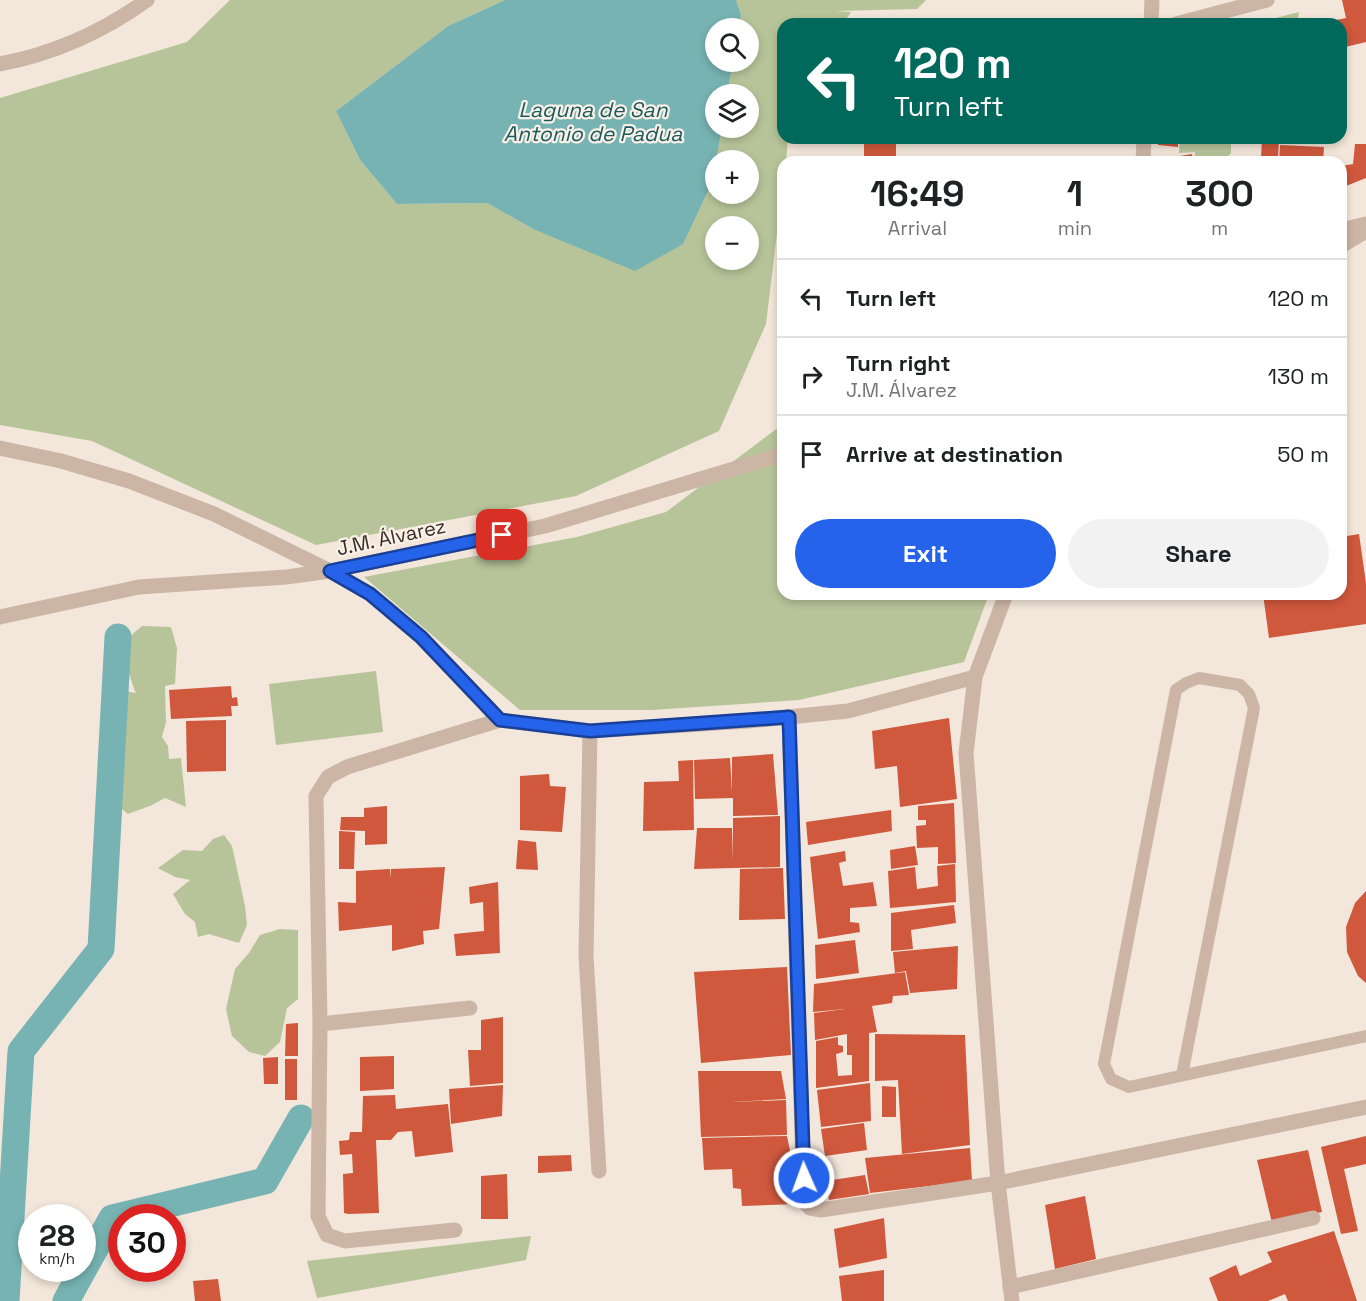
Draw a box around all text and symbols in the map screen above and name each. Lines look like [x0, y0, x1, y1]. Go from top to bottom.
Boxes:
map controls [705, 18, 759, 270]
button: search [705, 18, 759, 72]
text: 120 m [894, 37, 1012, 90]
icon: left [795, 42, 873, 120]
button: layers [705, 84, 759, 138]
text: Turn left [894, 89, 1004, 124]
water label: Laguna de San Antonio de Padua [504, 96, 683, 147]
button: + [705, 150, 759, 204]
text: 16:49 [870, 171, 965, 217]
text: 1 [1067, 171, 1083, 217]
text: 300 [1185, 171, 1254, 217]
text: Arrival [888, 215, 947, 241]
text: min [1058, 215, 1092, 241]
text: m [1211, 215, 1228, 241]
button: − [705, 216, 759, 270]
icon: left [795, 282, 828, 315]
text: Turn left [846, 284, 936, 312]
text: 120 m [1268, 284, 1329, 312]
text: Turn right [846, 349, 951, 377]
icon: right [795, 360, 828, 393]
text: 130 m [1268, 362, 1329, 390]
text: J.M. Álvarez [846, 377, 957, 403]
icon: arrive [795, 438, 828, 471]
text: Arrive at destination [846, 440, 1063, 468]
text: 50 m [1277, 440, 1329, 468]
pin [476, 509, 527, 560]
street label: J.M. Álvarez [334, 513, 448, 561]
icon: arrive [485, 518, 518, 551]
button: Exit [795, 519, 1056, 588]
button: Share [1068, 519, 1329, 588]
position arrow [772, 1146, 836, 1210]
speed limit sign: 30 [108, 1204, 186, 1282]
text: 28 [39, 1216, 75, 1255]
text: km/h [39, 1249, 75, 1268]

